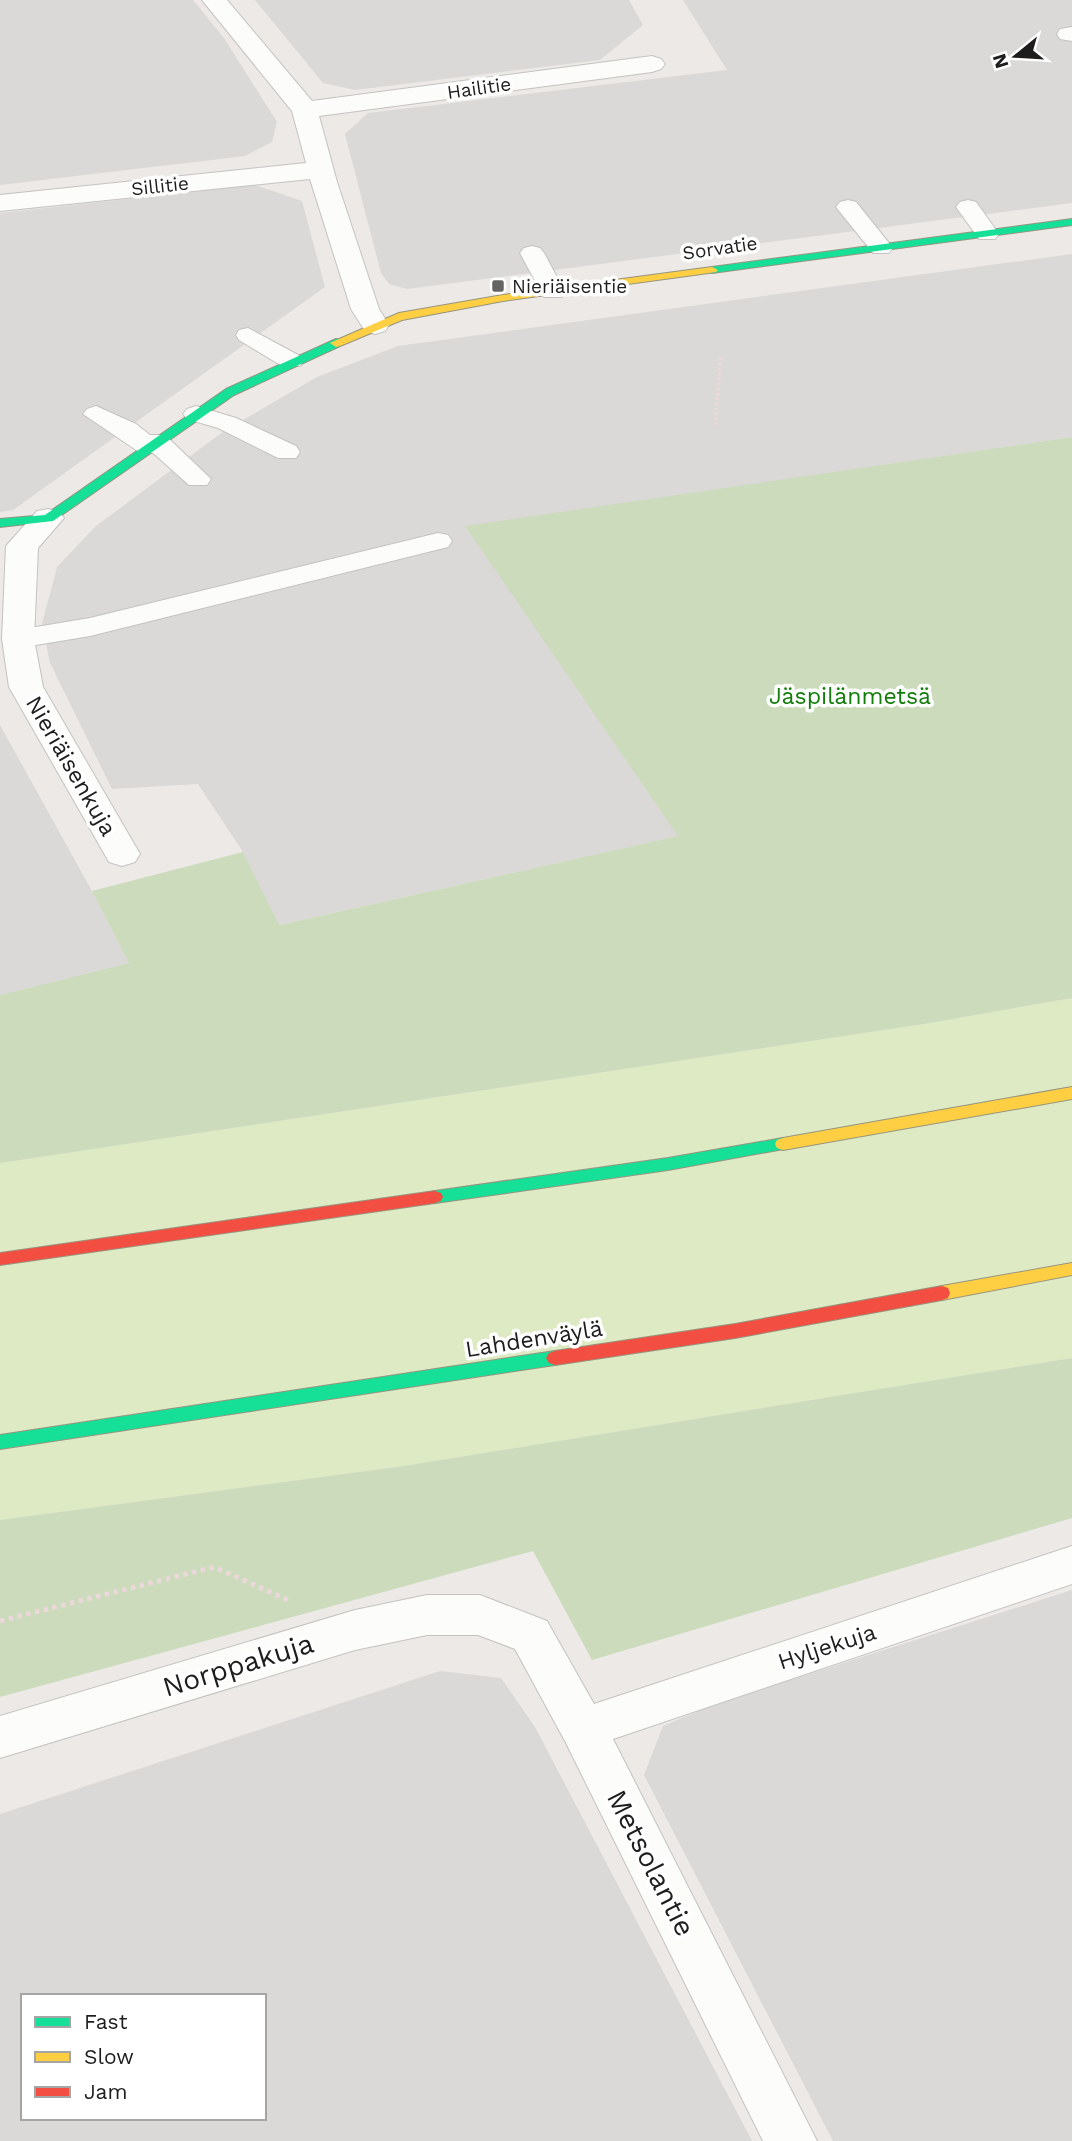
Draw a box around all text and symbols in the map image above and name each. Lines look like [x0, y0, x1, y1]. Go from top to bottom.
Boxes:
north arrow [981, 21, 1051, 91]
text: N [987, 51, 1013, 71]
street label: Hailitie [445, 72, 513, 104]
street label: Sillitie [130, 172, 190, 200]
street label: Sorvatie [681, 231, 759, 265]
place label: Nieriäisentie [512, 275, 627, 298]
marker: Nieriäisentie [490, 278, 506, 294]
park label: Jäspilänmetsä [769, 683, 931, 710]
street label: Nieriäisenkuja [20, 691, 122, 841]
street label: Lahdenväylä [463, 1315, 605, 1363]
street label: Hyljekuja [775, 1618, 879, 1676]
street label: Norppakuja [159, 1626, 318, 1704]
street label: Metsolantie [600, 1784, 702, 1942]
legend [21, 1994, 266, 2120]
text: Fast [84, 2009, 128, 2034]
text: Slow [84, 2044, 134, 2069]
text: Jam [84, 2079, 127, 2104]

